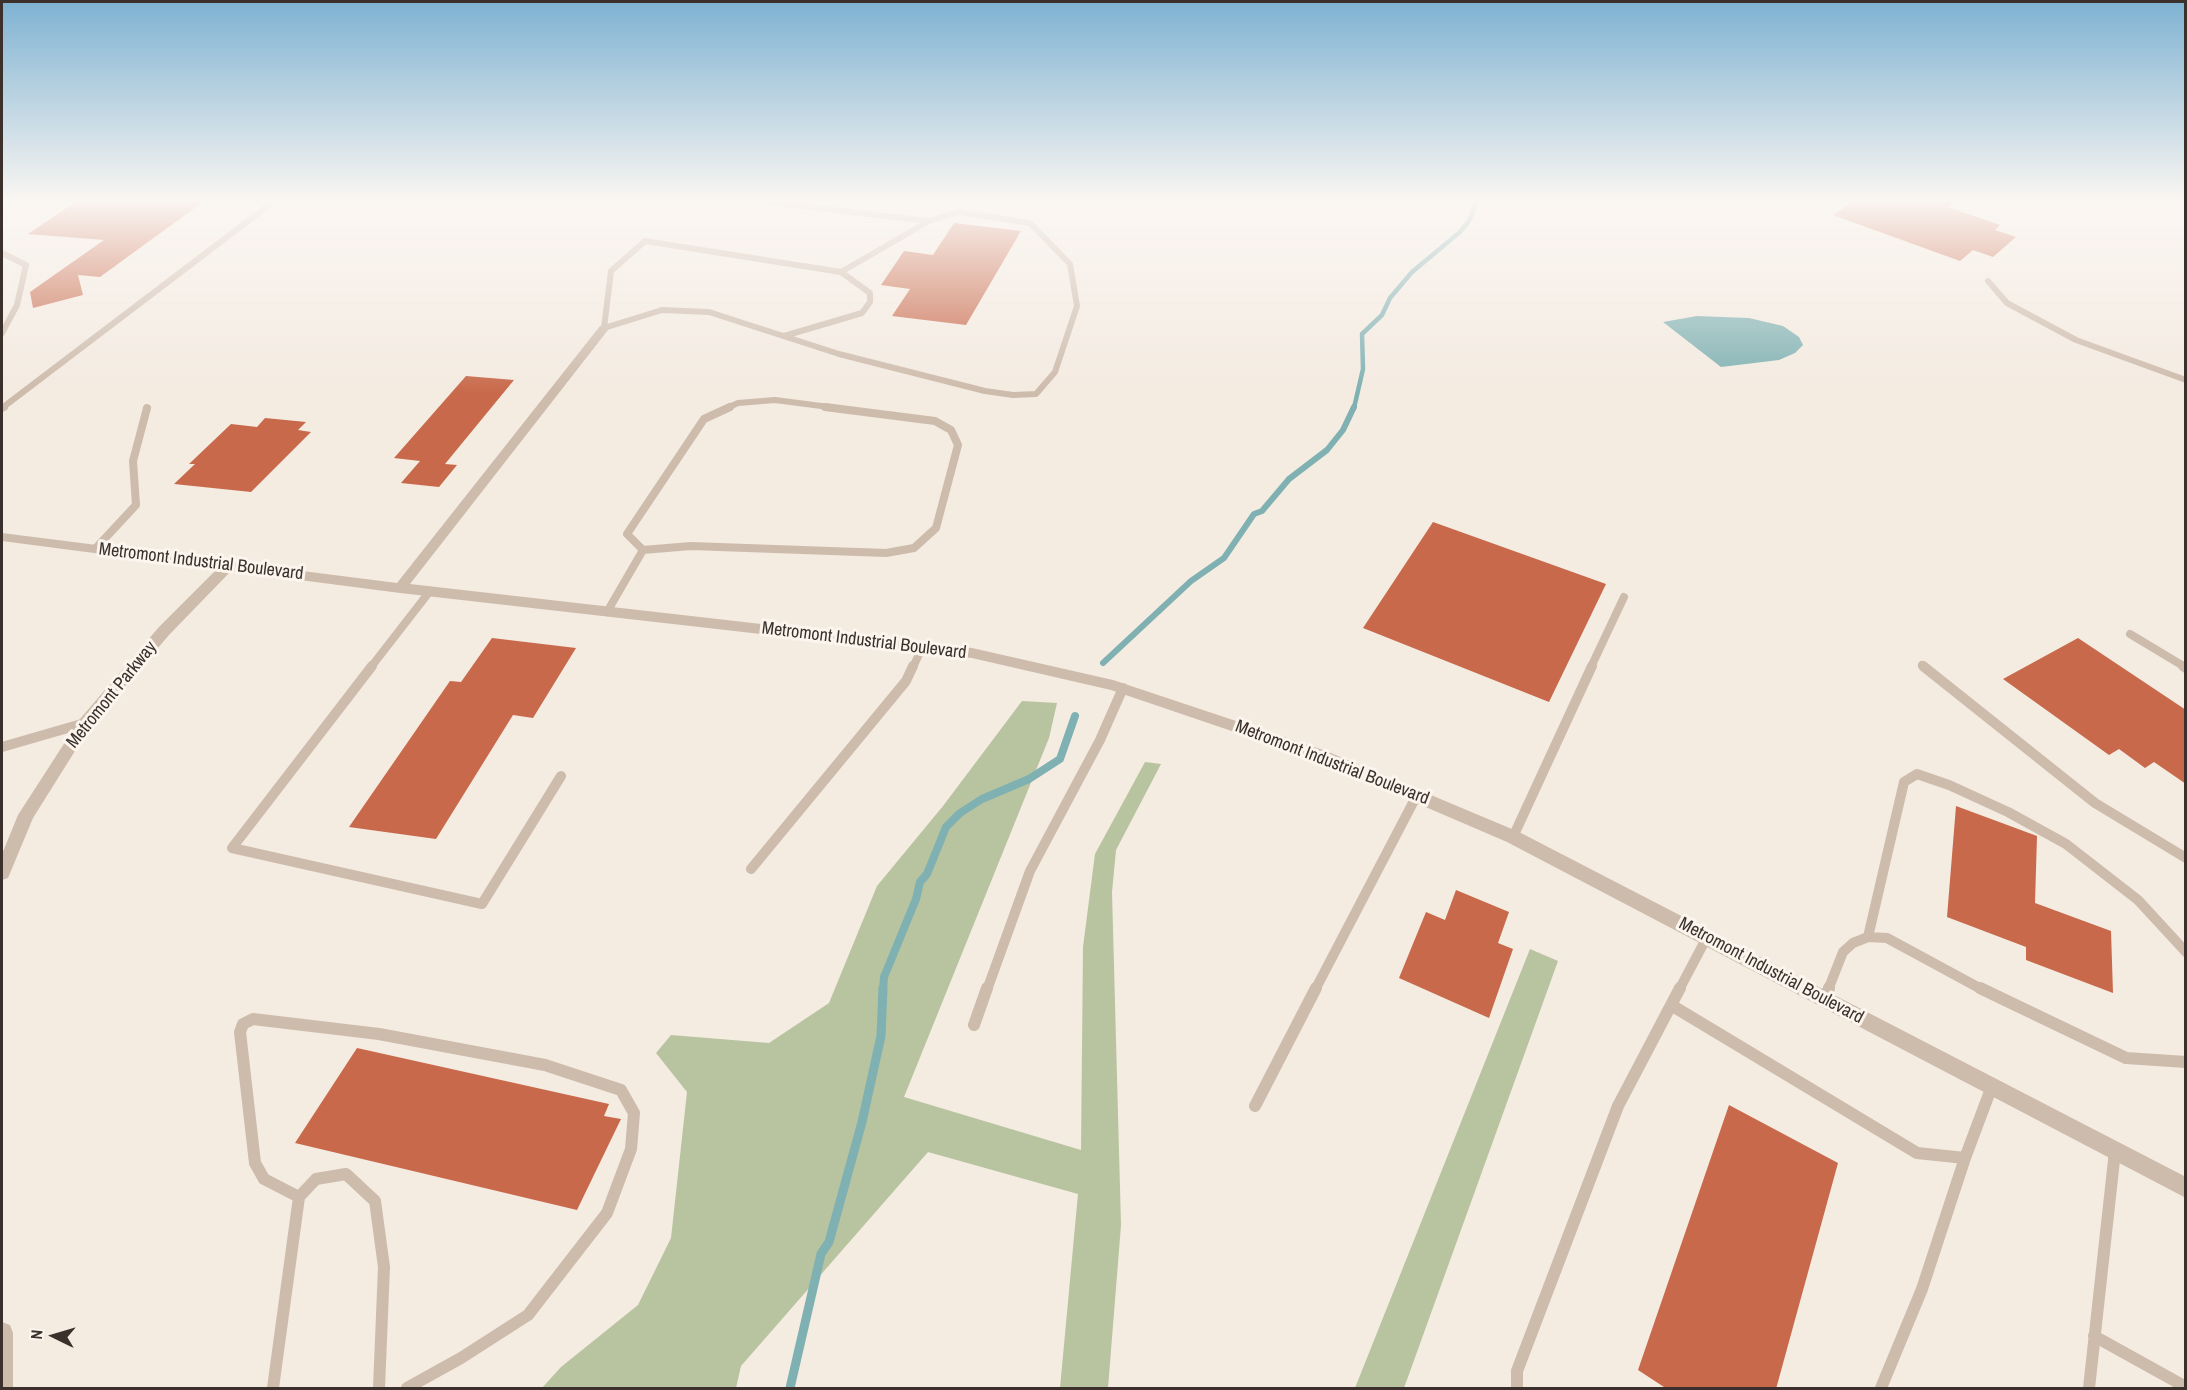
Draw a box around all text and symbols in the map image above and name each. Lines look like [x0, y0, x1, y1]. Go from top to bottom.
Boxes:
street label: Metromont Industrial Boulevard [97, 539, 305, 585]
street label: Metromont Industrial Boulevard [760, 618, 968, 664]
street label: Metromont Parkway [62, 637, 162, 753]
street label: Metromont Industrial Boulevard [1232, 716, 1432, 810]
street label: Metromont Industrial Boulevard [1675, 913, 1867, 1029]
north arrow [24, 1306, 84, 1366]
text: N [25, 1329, 47, 1340]

